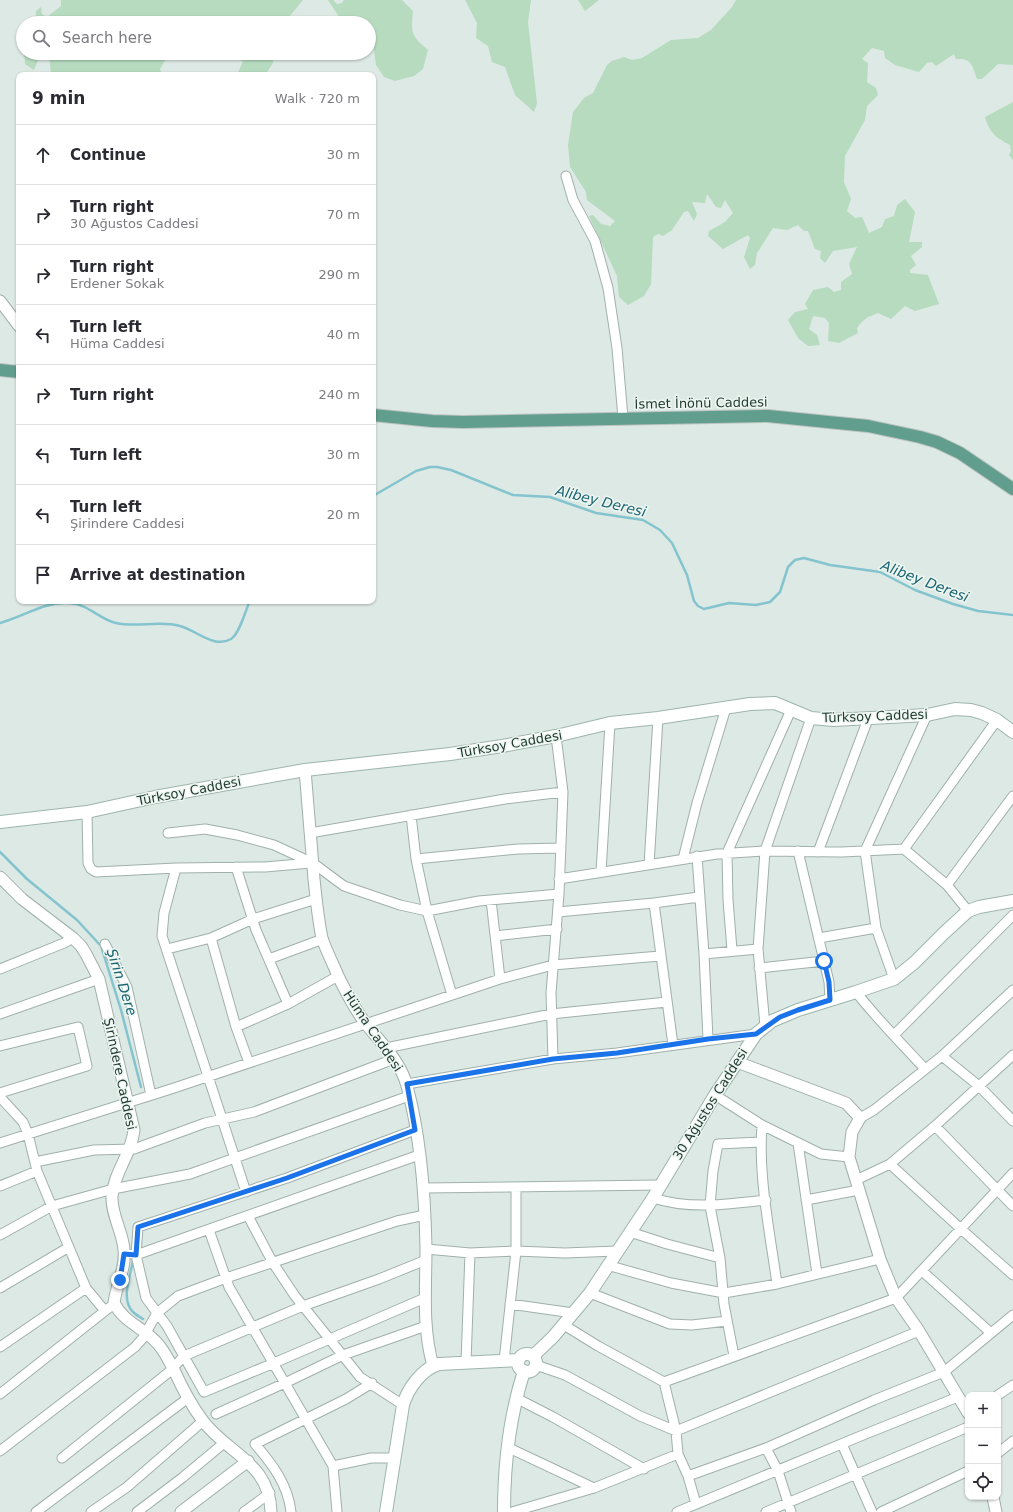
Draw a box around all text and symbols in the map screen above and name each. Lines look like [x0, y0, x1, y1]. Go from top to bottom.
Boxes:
search box [16, 16, 376, 60]
icon: search [30, 27, 52, 49]
text: Search here [62, 29, 152, 47]
text: 9 min [32, 88, 85, 108]
text: Walk · 720 m [275, 91, 360, 106]
icon: ahead [32, 144, 54, 166]
text: Continue [70, 146, 146, 164]
text: 30 m [327, 147, 360, 162]
text: Turn right [70, 198, 154, 216]
icon: right [32, 204, 54, 226]
text: 70 m [327, 207, 360, 222]
text: 30 Ağustos Caddesi [70, 216, 199, 231]
text: Turn right [70, 258, 154, 276]
icon: right [32, 264, 54, 286]
text: 290 m [318, 267, 360, 282]
text: Erdener Sokak [70, 276, 164, 291]
text: Turn left [70, 318, 142, 336]
icon: left [32, 324, 54, 346]
text: 40 m [327, 327, 360, 342]
text: Hüma Caddesi [70, 336, 165, 351]
icon: right [32, 384, 54, 406]
text: Turn right [70, 386, 154, 404]
text: 240 m [318, 387, 360, 402]
street label: İsmet İnönü Caddesi [634, 394, 768, 412]
icon: left [32, 444, 54, 466]
text: Turn left [70, 446, 142, 464]
text: 30 m [327, 447, 360, 462]
water label: Alibey Deresi [553, 482, 648, 520]
text: Turn left [70, 498, 142, 516]
icon: left [32, 504, 54, 526]
text: 20 m [327, 507, 360, 522]
text: Şirindere Caddesi [70, 516, 184, 531]
water label: Alibey Deresi [878, 557, 971, 605]
icon: arrive [32, 564, 54, 586]
text: Arrive at destination [70, 566, 245, 584]
street label: Türksoy Caddesi [821, 707, 928, 725]
street label: Türksoy Caddesi [456, 727, 563, 761]
street label: Türksoy Caddesi [135, 774, 242, 809]
water label: Şirin Dere [104, 946, 140, 1018]
route start [815, 952, 833, 970]
street label: Hüma Caddesi [340, 988, 406, 1074]
street label: Şirindere Caddesi [101, 1016, 139, 1132]
street label: 30 Ağustos Caddesi [670, 1045, 750, 1163]
route end [111, 1271, 129, 1289]
map controls [965, 1392, 1001, 1500]
button: + [965, 1392, 1001, 1428]
button: − [965, 1428, 1001, 1464]
button: locate [965, 1464, 1001, 1500]

